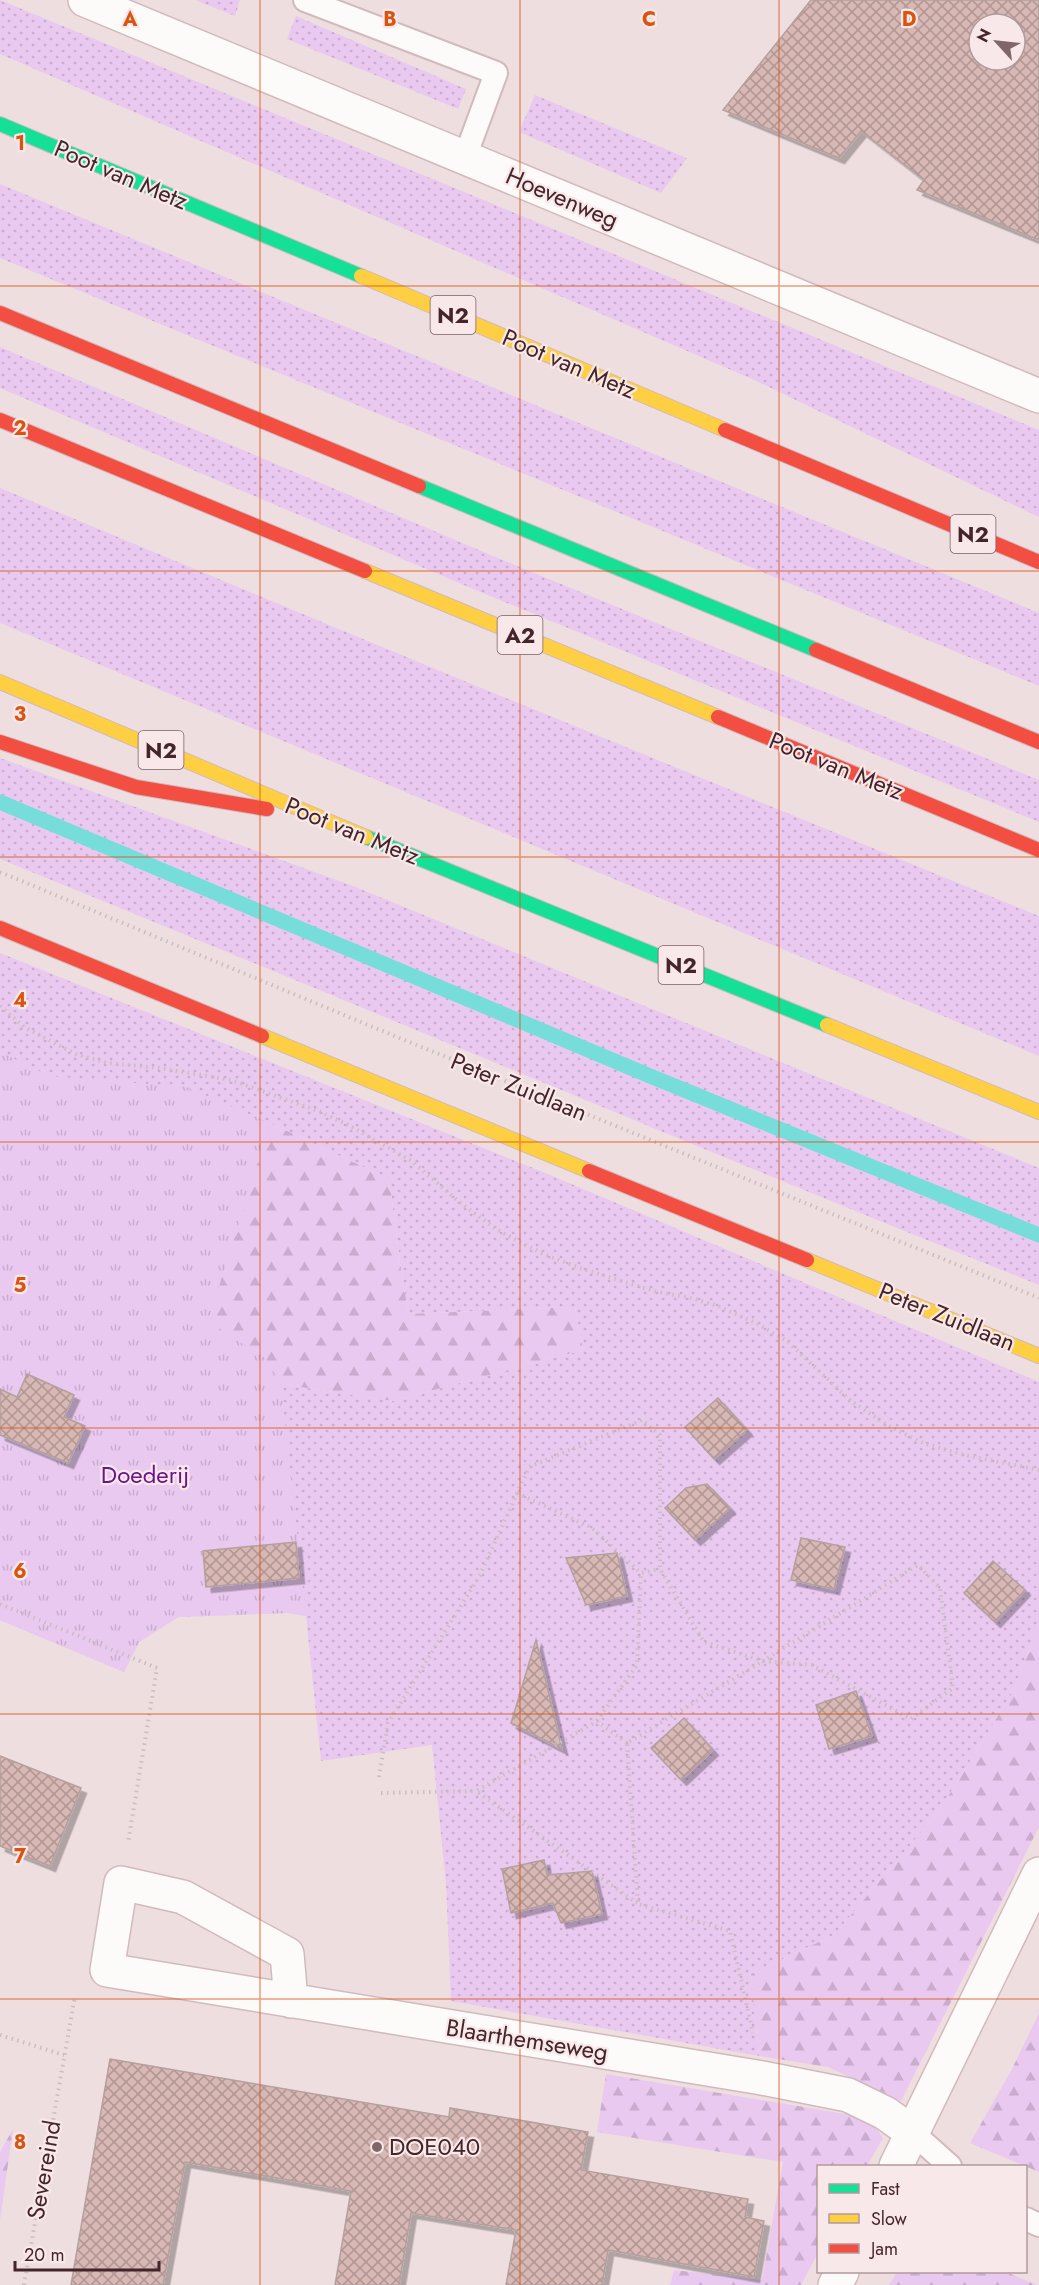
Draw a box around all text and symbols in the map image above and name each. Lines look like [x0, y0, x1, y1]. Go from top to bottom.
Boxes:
text: A [122, 5, 138, 34]
text: B [383, 5, 397, 34]
text: C [642, 5, 656, 34]
text: D [902, 5, 916, 34]
north arrow [967, 12, 1027, 72]
text: N [971, 25, 997, 46]
text: 1 [15, 129, 25, 158]
street label: Poot van Metz [49, 131, 193, 218]
street label: Hoevenweg [500, 158, 624, 237]
road number: N2 [430, 296, 476, 334]
street label: Poot van Metz [497, 320, 641, 407]
text: 2 [13, 414, 27, 443]
road number: N2 [950, 515, 996, 553]
road number: A2 [498, 616, 542, 654]
text: 3 [14, 700, 26, 729]
street label: Poot van Metz [764, 723, 909, 808]
road number: N2 [138, 731, 184, 769]
street label: Poot van Metz [280, 788, 425, 873]
road number: N2 [658, 946, 704, 984]
text: 4 [13, 986, 27, 1015]
street label: Peter Zuidlaan [446, 1043, 593, 1130]
text: 5 [14, 1271, 27, 1300]
street label: Peter Zuidlaan [874, 1273, 1021, 1360]
park label: Doederij [101, 1457, 189, 1492]
text: 6 [13, 1557, 27, 1586]
text: 7 [14, 1842, 27, 1871]
street label: Blaarthemseweg [444, 2009, 610, 2070]
street label: Severeind [18, 2117, 69, 2222]
text: 8 [14, 2128, 26, 2157]
place label: DOE040 [389, 2129, 480, 2164]
marker: DOE040 [370, 2140, 384, 2154]
legend [817, 2165, 1027, 2273]
text: Fast [871, 2176, 900, 2202]
text: Slow [871, 2206, 908, 2232]
scale bar [15, 2234, 159, 2272]
text: Jam [869, 2236, 898, 2262]
text: 20 m [24, 2242, 64, 2268]

